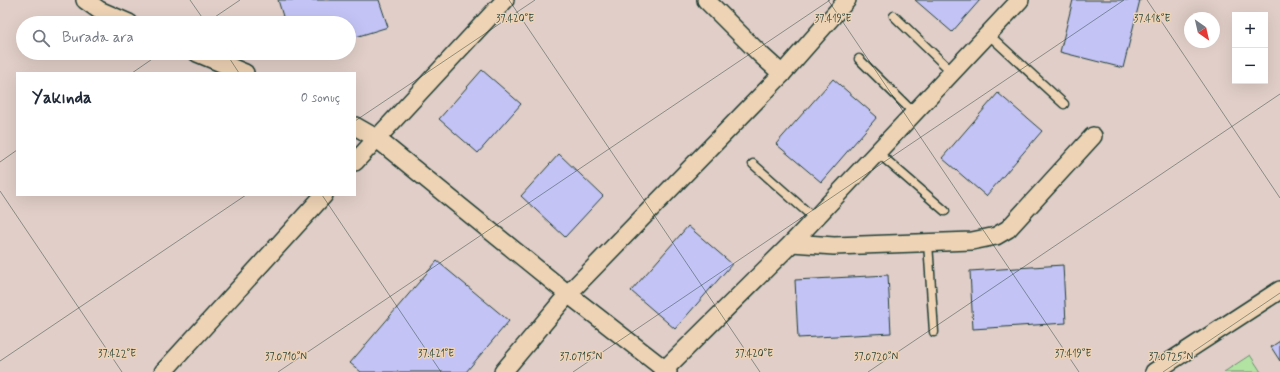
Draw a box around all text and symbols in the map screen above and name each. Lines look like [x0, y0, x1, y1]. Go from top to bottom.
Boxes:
text: 37.420°E [496, 12, 534, 26]
text: 37.419°E [815, 12, 851, 26]
text: 37.418°E [1134, 12, 1170, 26]
north arrow [1184, 12, 1220, 48]
map controls [1232, 12, 1268, 84]
button: + [1232, 12, 1268, 48]
search box [16, 16, 356, 60]
icon: search [30, 27, 52, 49]
text: Burada ara [62, 28, 134, 48]
button: − [1232, 48, 1268, 84]
text: Yakında [32, 87, 92, 109]
text: 0 sonuç [301, 90, 340, 107]
text: 37.422°E [98, 347, 136, 361]
text: 37.421°E [418, 347, 454, 361]
text: 37.420°E [735, 347, 773, 361]
text: 37.419°E [1055, 347, 1091, 361]
text: 37.0710°N [265, 350, 307, 364]
text: 37.0715°N [560, 350, 603, 364]
text: 37.0720°N [854, 350, 898, 364]
text: 37.0725°N [1149, 350, 1194, 364]

